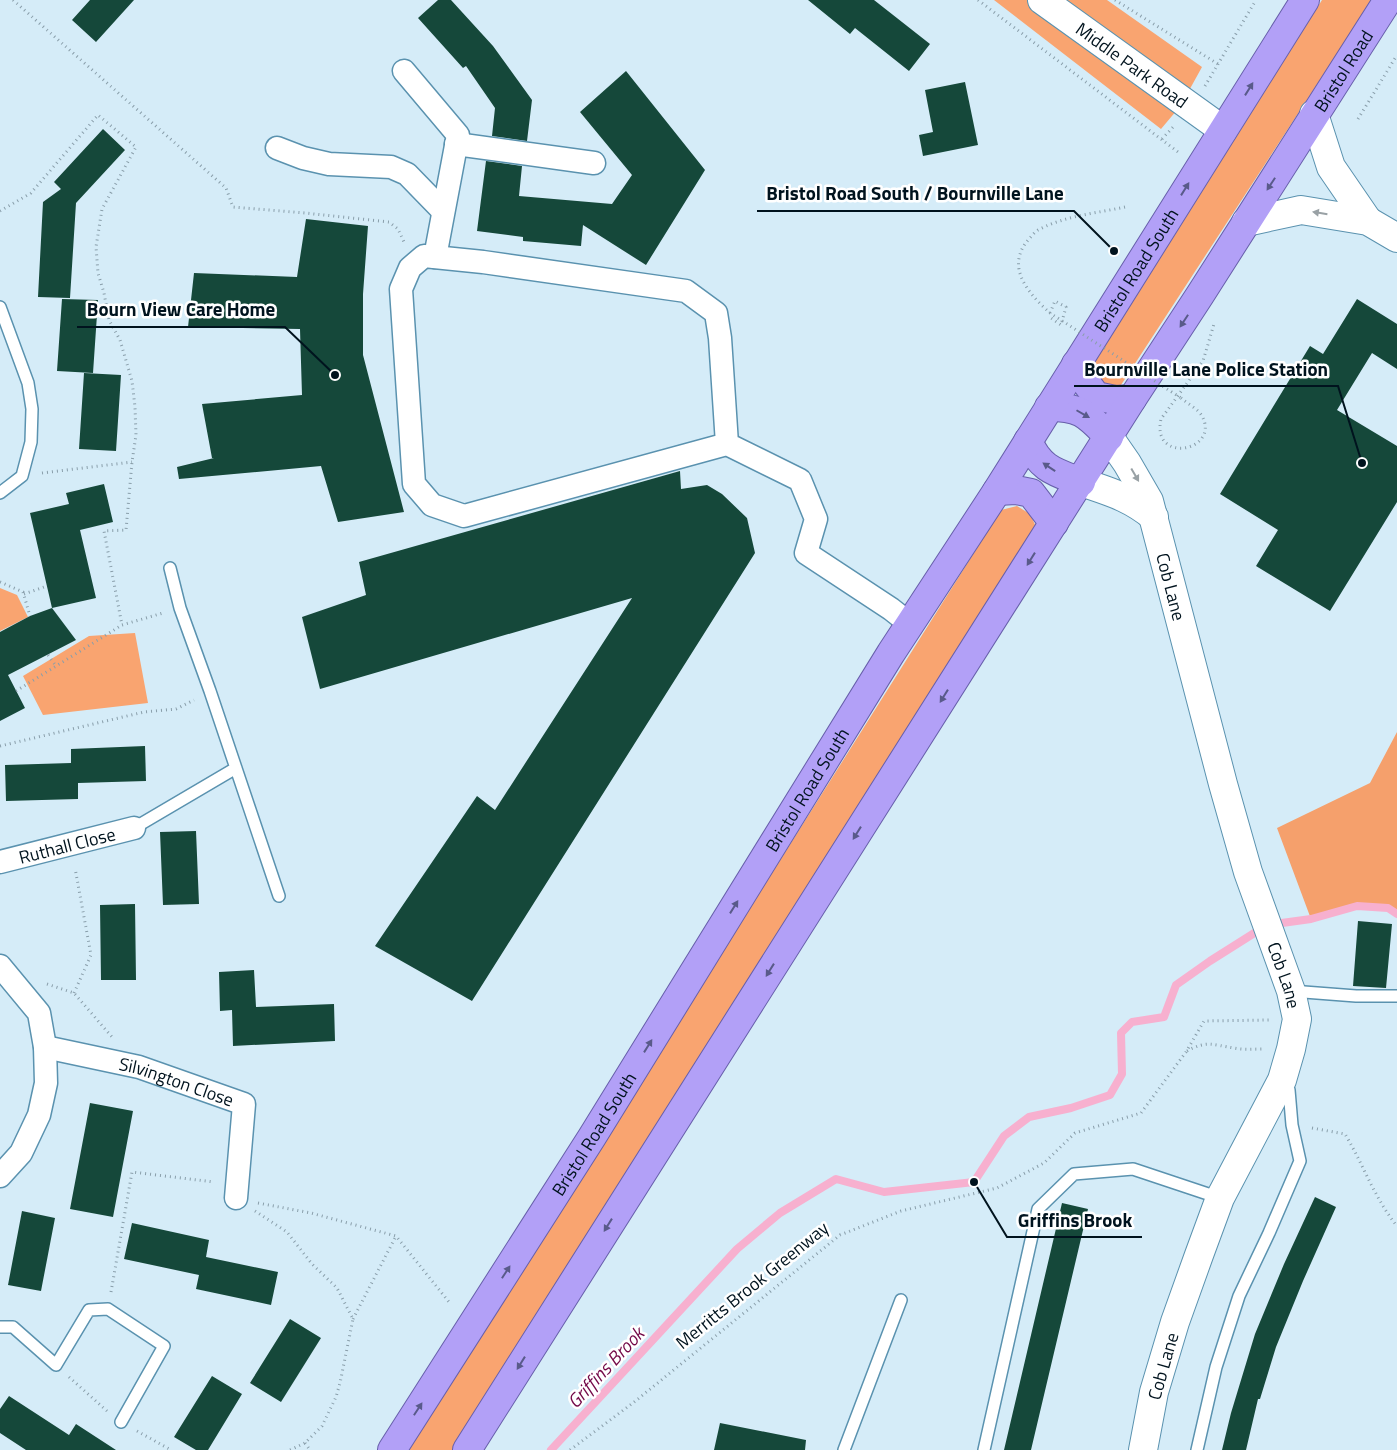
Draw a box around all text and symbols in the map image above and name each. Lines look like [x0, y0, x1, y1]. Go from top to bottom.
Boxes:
street label: Middle Park Road [1070, 15, 1194, 114]
street label: Bristol Road [1307, 24, 1379, 117]
one-way arrow [1244, 82, 1253, 95]
callout: Bristol Road South / Bournville Lane [757, 177, 1074, 211]
one-way arrow [1266, 177, 1276, 190]
text: Bristol Road South / Bournville Lane [766, 178, 1064, 207]
one-way arrow [1181, 182, 1190, 195]
street label: Bristol Road South [1087, 203, 1185, 337]
one-way arrow [1312, 209, 1328, 217]
callout: Bourn View Care Home [77, 293, 285, 327]
text: Bourn View Care Home [87, 294, 275, 323]
one-way arrow [1179, 314, 1189, 328]
callout: Bournville Lane Police Station [1074, 352, 1338, 386]
text: Bournville Lane Police Station [1084, 354, 1328, 383]
one-way arrow [1076, 410, 1089, 419]
one-way arrow [1043, 463, 1056, 472]
one-way arrow [1130, 469, 1139, 482]
street label: Cob Lane [1150, 550, 1193, 623]
one-way arrow [1027, 552, 1036, 565]
one-way arrow [940, 689, 949, 703]
street label: Bristol Road South [758, 722, 855, 857]
street label: Ruthall Close [16, 820, 118, 870]
one-way arrow [852, 827, 862, 840]
one-way arrow [729, 901, 738, 914]
street label: Cob Lane [1261, 938, 1308, 1011]
one-way arrow [765, 964, 775, 977]
one-way arrow [644, 1039, 653, 1052]
street label: Silvington Close [117, 1050, 238, 1113]
street label: Bristol Road South [544, 1067, 643, 1201]
callout: Griffins Brook [1007, 1203, 1142, 1237]
text: Griffins Brook [1018, 1205, 1132, 1234]
street label: Merritts Brook Greenway [670, 1214, 835, 1355]
one-way arrow [603, 1219, 613, 1232]
one-way arrow [501, 1265, 510, 1279]
water label: Griffins Brook [560, 1318, 652, 1414]
street label: Cob Lane [1141, 1329, 1185, 1403]
one-way arrow [517, 1356, 526, 1370]
one-way arrow [413, 1402, 423, 1416]

